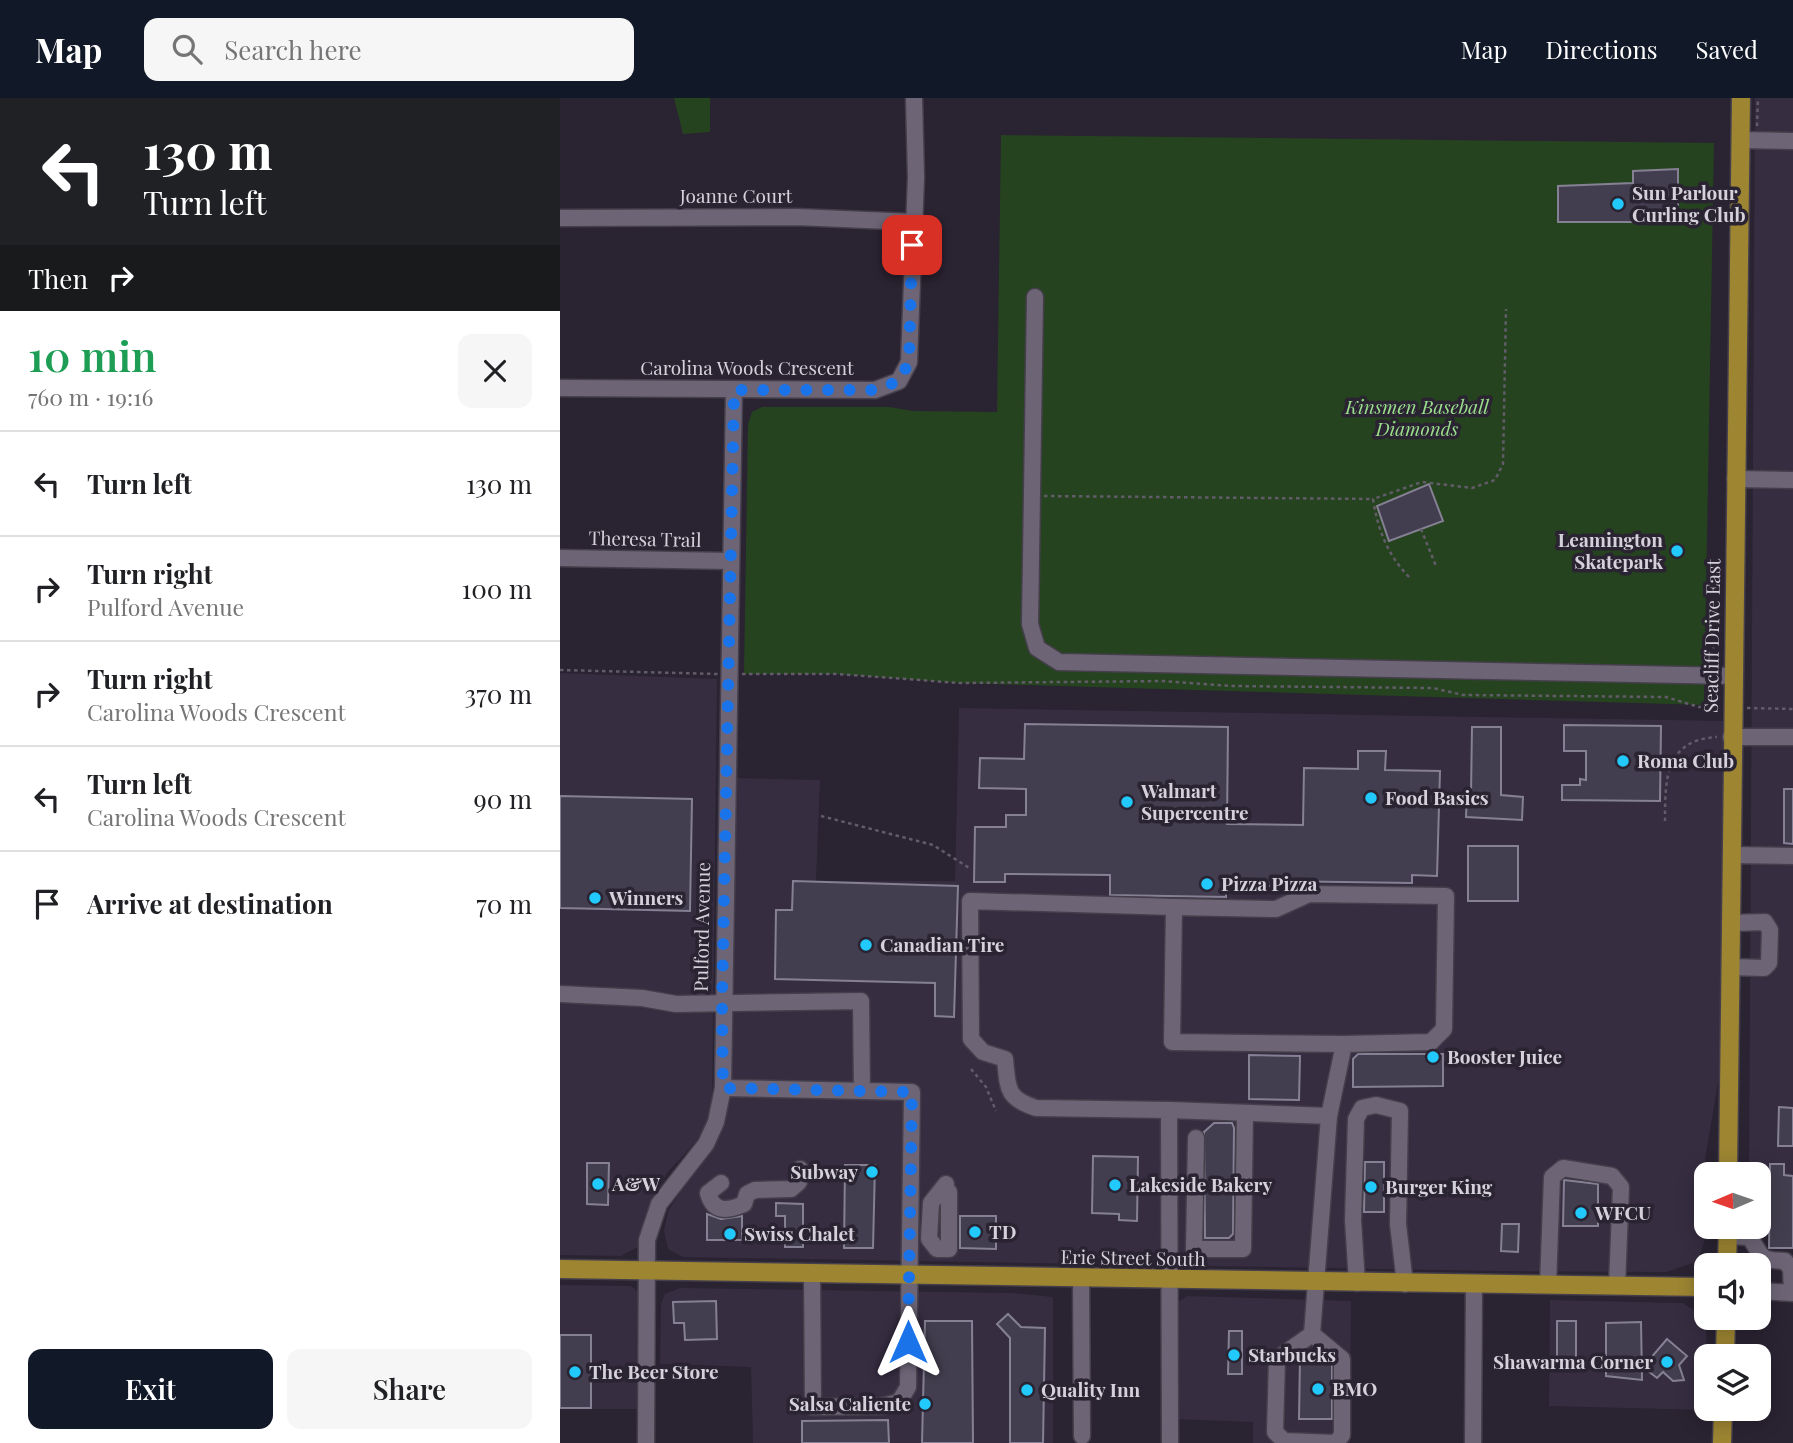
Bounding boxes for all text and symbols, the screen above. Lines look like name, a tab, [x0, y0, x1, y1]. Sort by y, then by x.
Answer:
search box	[144, 18, 634, 81]
text: Map	[35, 27, 102, 71]
icon: search	[168, 30, 206, 68]
text: Search here	[224, 32, 362, 67]
text: Map	[1461, 33, 1507, 65]
text: Directions	[1545, 33, 1658, 65]
text: Saved	[1696, 33, 1758, 65]
text: 130 m	[143, 117, 273, 182]
icon: left	[28, 126, 119, 217]
place label: Sun Parlour Curling Club	[1632, 179, 1746, 227]
text: Turn left	[143, 180, 267, 223]
street label: Joanne Court	[679, 182, 793, 208]
marker: Sun Parlour Curling Club	[1610, 196, 1626, 212]
pin	[882, 215, 942, 275]
icon: arrive	[893, 226, 931, 264]
icon: right	[102, 259, 140, 297]
text: Then	[28, 261, 88, 296]
text: 10 min	[28, 327, 157, 383]
button: close	[458, 334, 532, 408]
street label: Carolina Woods Crescent	[640, 354, 854, 380]
text: 760 m · 19:16	[28, 381, 153, 412]
park label: Kinsmen Baseball Diamonds	[1344, 393, 1490, 441]
icon: left	[28, 465, 66, 503]
text: Turn left	[87, 466, 192, 501]
text: 130 m	[466, 466, 532, 501]
street label: Theresa Trail	[588, 524, 702, 552]
place label: Leamington Skatepark	[1558, 526, 1664, 574]
marker: Leamington Skatepark	[1669, 543, 1685, 559]
text: Turn right	[87, 556, 213, 591]
street label: Seacliff Drive East	[1697, 558, 1725, 713]
icon: right	[28, 570, 66, 608]
text: 100 m	[462, 571, 532, 606]
text: Pulford Avenue	[87, 591, 244, 622]
text: Turn right	[87, 661, 213, 696]
icon: right	[28, 675, 66, 713]
text: 370 m	[465, 676, 532, 711]
text: Carolina Woods Crescent	[87, 696, 346, 727]
place label: Roma Club	[1637, 747, 1734, 773]
marker: Roma Club	[1615, 753, 1631, 769]
text: Turn left	[87, 766, 192, 801]
place label: Walmart Supercentre	[1140, 777, 1249, 825]
icon: left	[28, 780, 66, 818]
text: 90 m	[474, 781, 532, 816]
place label: Food Basics	[1385, 784, 1489, 810]
marker: Food Basics	[1363, 790, 1379, 806]
marker: Walmart Supercentre	[1119, 794, 1135, 810]
text: Carolina Woods Crescent	[87, 801, 346, 832]
street label: Pulford Avenue	[687, 862, 715, 992]
place label: Pizza Pizza	[1221, 870, 1318, 896]
marker: Pizza Pizza	[1199, 876, 1215, 892]
place label: Winners	[608, 884, 684, 910]
icon: arrive	[28, 885, 66, 923]
text: Arrive at destination	[87, 886, 333, 921]
text: 70 m	[476, 886, 532, 921]
marker: Winners	[587, 890, 603, 906]
place label: Canadian Tire	[880, 931, 1004, 957]
marker: Canadian Tire	[858, 937, 874, 953]
place label: Booster Juice	[1447, 1043, 1562, 1069]
marker: Booster Juice	[1425, 1049, 1441, 1065]
place label: Subway	[790, 1158, 858, 1184]
north arrow	[1694, 1162, 1771, 1239]
map controls	[1694, 1162, 1771, 1421]
marker: Subway	[864, 1164, 880, 1180]
place label: A&W	[611, 1170, 661, 1196]
place label: Lakeside Bakery	[1129, 1171, 1272, 1197]
place label: Burger King	[1385, 1173, 1493, 1199]
marker: A&W	[590, 1176, 606, 1192]
marker: Lakeside Bakery	[1107, 1177, 1123, 1193]
marker: Burger King	[1363, 1179, 1379, 1195]
place label: WFCU	[1594, 1199, 1651, 1225]
marker: WFCU	[1573, 1205, 1589, 1221]
place label: TD	[989, 1218, 1016, 1244]
place label: Swiss Chalet	[744, 1220, 855, 1246]
marker: TD	[967, 1224, 983, 1240]
marker: Swiss Chalet	[722, 1226, 738, 1242]
street label: Erie Street South	[1060, 1243, 1206, 1271]
button: sound	[1694, 1253, 1771, 1330]
position arrow	[871, 1305, 945, 1379]
place label: Starbucks	[1248, 1341, 1336, 1367]
button: layers	[1694, 1344, 1771, 1421]
marker: Starbucks	[1226, 1347, 1242, 1363]
place label: Shawarma Corner	[1493, 1348, 1653, 1374]
button: Exit	[28, 1349, 273, 1429]
button: Share	[287, 1349, 532, 1429]
marker: Shawarma Corner	[1659, 1354, 1675, 1370]
place label: The Beer Store	[589, 1358, 718, 1384]
marker: The Beer Store	[567, 1364, 583, 1380]
place label: BMO	[1332, 1375, 1377, 1401]
place label: Quality Inn	[1041, 1376, 1141, 1402]
marker: BMO	[1310, 1381, 1326, 1397]
marker: Quality Inn	[1019, 1382, 1035, 1398]
place label: Salsa Caliente	[789, 1390, 911, 1416]
marker: Salsa Caliente	[917, 1396, 933, 1412]

